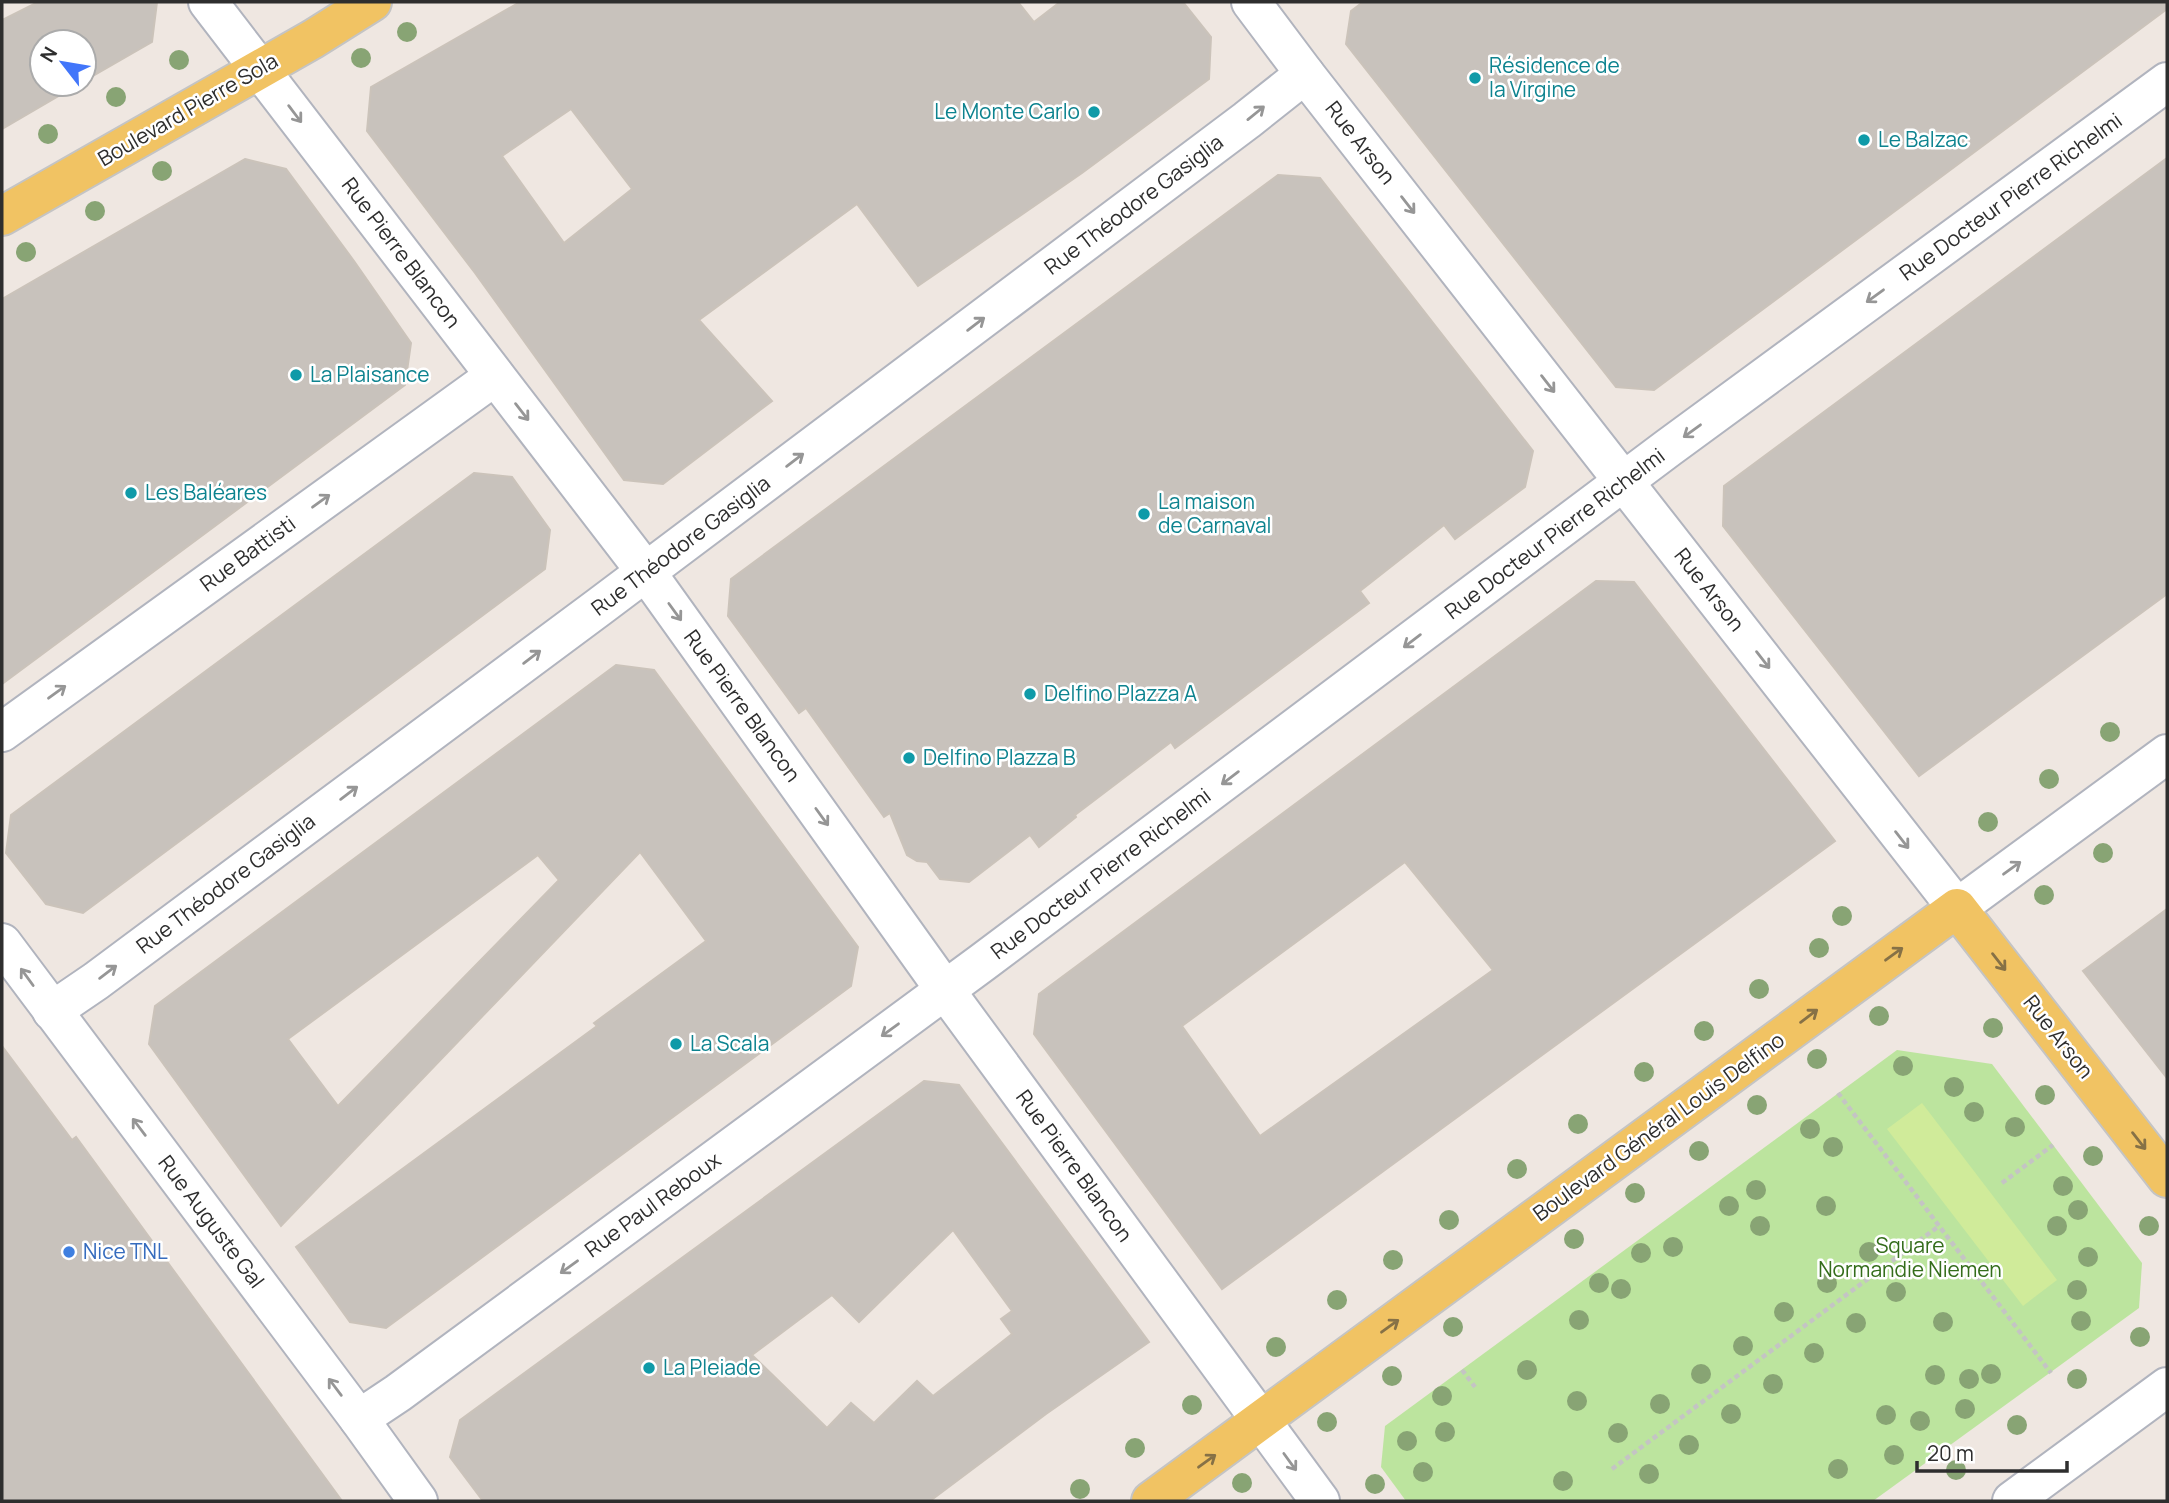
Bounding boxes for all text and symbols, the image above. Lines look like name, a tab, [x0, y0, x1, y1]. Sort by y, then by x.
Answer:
north arrow	[28, 28, 98, 98]
text: N	[34, 42, 63, 67]
street label: Boulevard Pierre Sola	[92, 46, 283, 172]
place label: Résidence de la Virgine	[1489, 51, 1620, 103]
marker: Résidence de la Virgine	[1467, 70, 1483, 86]
street label: Rue Arson	[1319, 95, 1402, 190]
place label: Le Monte Carlo	[934, 97, 1080, 125]
one-way arrow	[287, 104, 302, 123]
marker: Le Monte Carlo	[1086, 104, 1102, 120]
one-way arrow	[1247, 106, 1265, 121]
street label: Rue Docteur Pierre Richelmi	[1894, 106, 2127, 286]
place label: Le Balzac	[1878, 125, 1968, 153]
street label: Rue Théodore Gasiglia	[1038, 128, 1228, 281]
marker: Le Balzac	[1856, 132, 1872, 148]
street label: Rue Pierre Blancon	[336, 171, 468, 333]
one-way arrow	[1400, 195, 1415, 213]
one-way arrow	[1866, 289, 1885, 304]
one-way arrow	[967, 316, 985, 331]
place label: La Plaisance	[310, 360, 429, 388]
marker: La Plaisance	[288, 367, 304, 383]
one-way arrow	[1541, 374, 1556, 392]
one-way arrow	[515, 402, 530, 420]
one-way arrow	[1683, 424, 1702, 438]
street label: Rue Docteur Pierre Richelmi	[1439, 441, 1670, 625]
one-way arrow	[785, 453, 803, 468]
street label: Rue Théodore Gasiglia	[585, 469, 775, 622]
place label: Les Baléares	[145, 478, 267, 506]
marker: Les Baléares	[123, 485, 139, 501]
place label: La maison de Carnaval	[1158, 487, 1272, 539]
one-way arrow	[311, 494, 330, 509]
marker: La maison de Carnaval	[1136, 506, 1152, 522]
street label: Rue Battisti	[194, 509, 301, 597]
street label: Rue Arson	[1668, 542, 1751, 637]
one-way arrow	[668, 602, 682, 621]
street label: Rue Pierre Blancon	[678, 624, 807, 787]
one-way arrow	[1403, 634, 1422, 649]
one-way arrow	[522, 650, 541, 664]
one-way arrow	[1756, 650, 1771, 669]
place label: Delfino Plazza A	[1044, 679, 1197, 707]
one-way arrow	[47, 685, 66, 699]
marker: Delfino Plazza A	[1022, 686, 1038, 702]
place label: Delfino Plazza B	[923, 743, 1076, 771]
marker: Delfino Plazza B	[901, 750, 917, 766]
one-way arrow	[1221, 770, 1240, 785]
street label: Rue Docteur Pierre Richelmi	[985, 781, 1216, 965]
one-way arrow	[340, 786, 359, 801]
street label: Rue Théodore Gasiglia	[130, 807, 320, 960]
one-way arrow	[814, 807, 829, 826]
one-way arrow	[1895, 830, 1910, 848]
one-way arrow	[2002, 861, 2021, 875]
one-way arrow	[1884, 947, 1903, 961]
one-way arrow	[1991, 952, 2006, 971]
one-way arrow	[98, 965, 117, 980]
one-way arrow	[20, 968, 34, 987]
street label: Rue Arson	[2017, 989, 2100, 1084]
one-way arrow	[1799, 1009, 1818, 1024]
one-way arrow	[881, 1022, 900, 1037]
street label: Boulevard Général Louis Delfino	[1527, 1025, 1790, 1227]
place label: La Scala	[690, 1029, 769, 1057]
marker: La Scala	[668, 1036, 684, 1052]
street label: Rue Pierre Blancon	[1010, 1084, 1139, 1247]
one-way arrow	[131, 1118, 146, 1137]
one-way arrow	[2131, 1132, 2146, 1150]
street label: Rue Paul Reboux	[579, 1145, 726, 1263]
street label: Rue Auguste Gal	[153, 1149, 271, 1294]
park label: Square Normandie Niemen	[1818, 1231, 2002, 1283]
place label: Nice TNL	[83, 1237, 168, 1265]
marker: Nice TNL	[61, 1244, 77, 1260]
one-way arrow	[560, 1259, 579, 1274]
one-way arrow	[1380, 1319, 1399, 1334]
place label: La Pleiade	[663, 1353, 761, 1381]
marker: La Pleiade	[641, 1360, 657, 1376]
one-way arrow	[327, 1378, 342, 1396]
scale bar	[1917, 1430, 2068, 1474]
text: 20 m	[1927, 1439, 1974, 1467]
one-way arrow	[1283, 1452, 1297, 1471]
one-way arrow	[1197, 1454, 1216, 1469]

